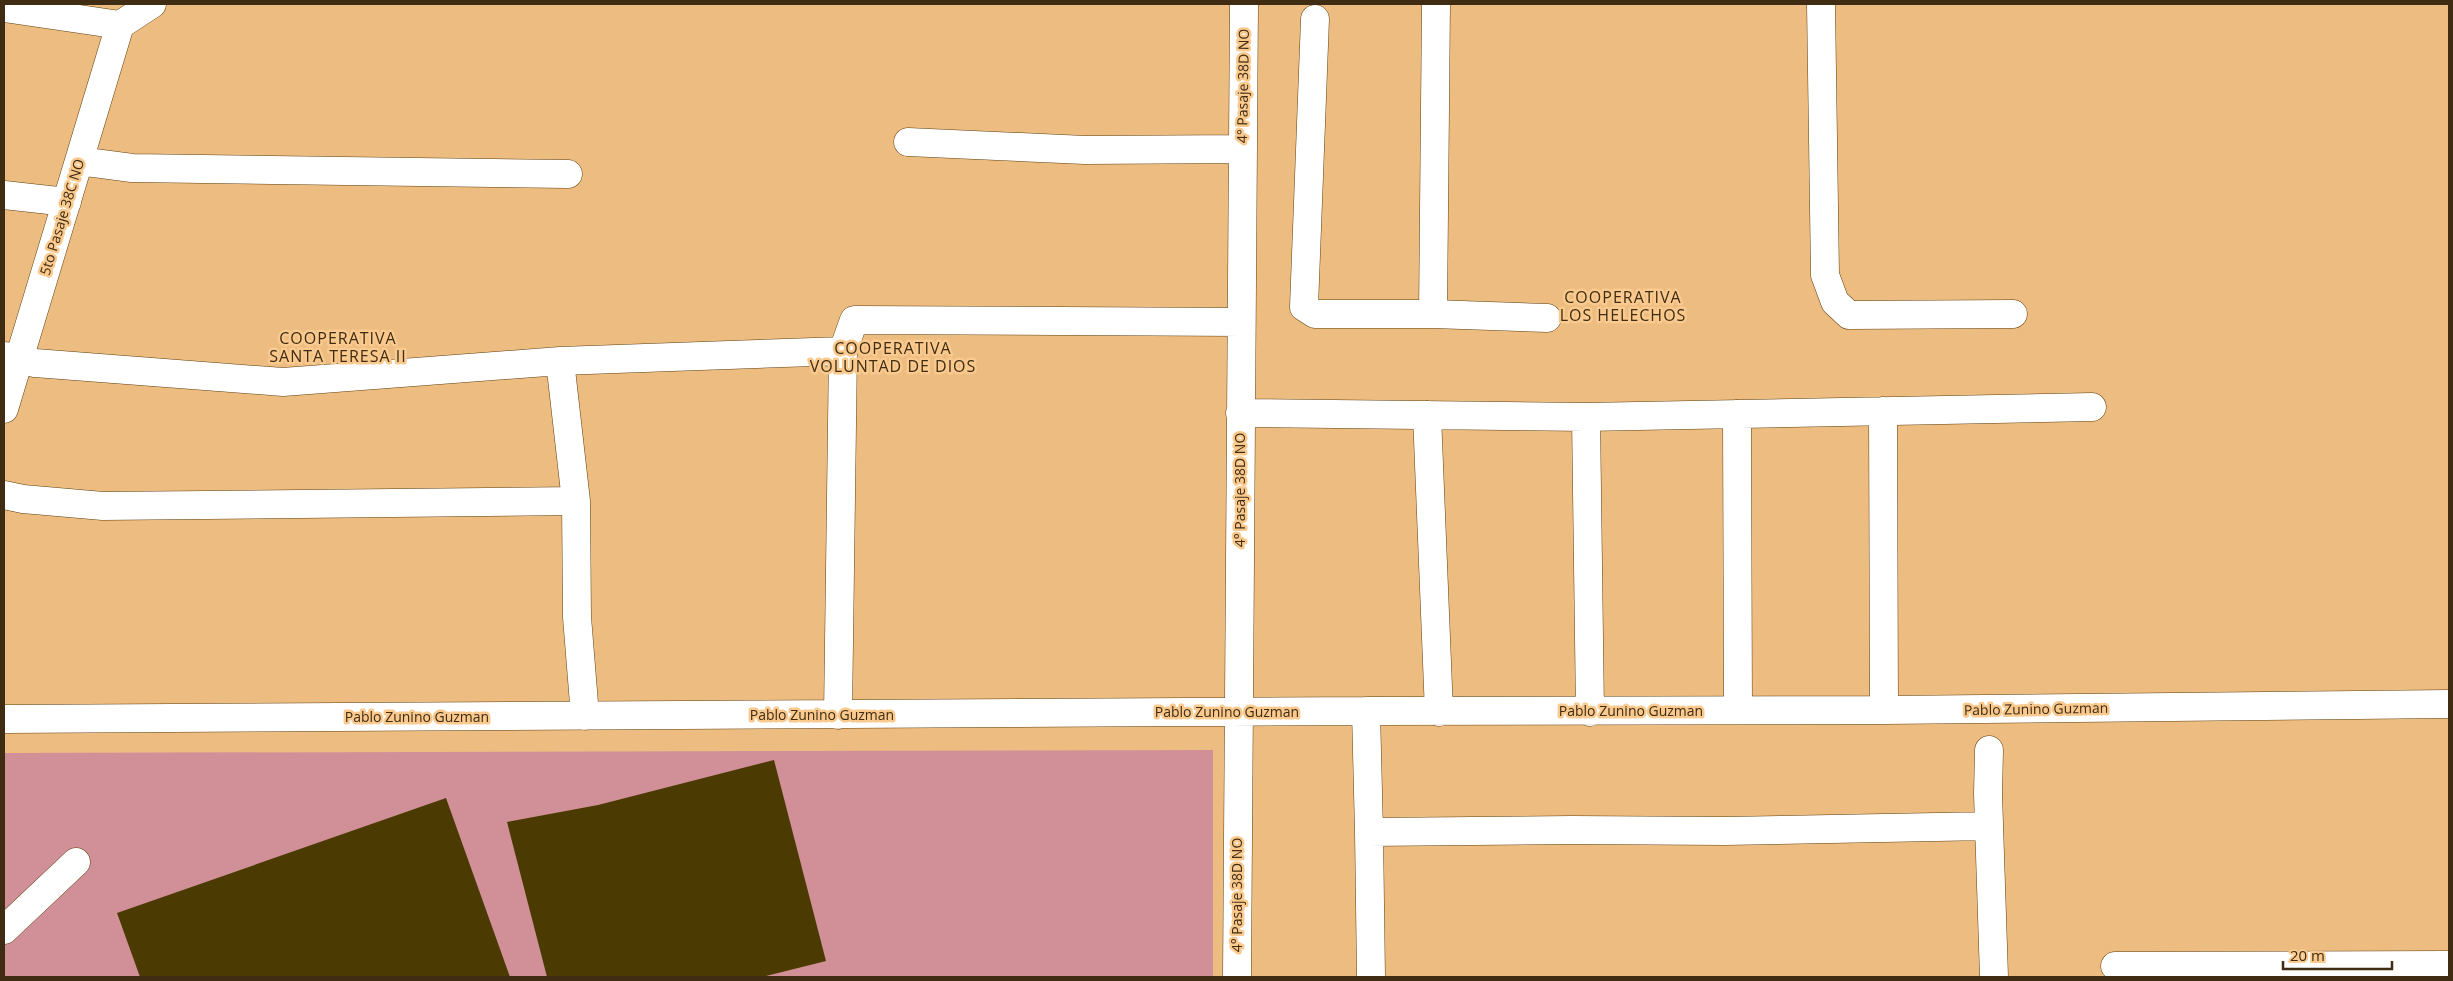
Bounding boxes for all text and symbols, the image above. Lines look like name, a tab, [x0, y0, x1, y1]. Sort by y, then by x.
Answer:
street label: 4° Pasaje 38D NO	[1232, 28, 1253, 143]
street label: 5to Pasaje 38C NO	[35, 156, 88, 277]
district label: COOPERATIVA LOS HELECHOS	[1560, 286, 1686, 326]
district label: COOPERATIVA SANTA TERESA II	[269, 327, 407, 367]
district label: COOPERATIVA VOLUNTAD DE DIOS	[810, 337, 976, 377]
street label: 4° Pasaje 38D NO	[1230, 433, 1249, 547]
street label: Pablo Zunino Guzman	[1964, 698, 2108, 719]
street label: Pablo Zunino Guzman	[1559, 701, 1703, 720]
street label: Pablo Zunino Guzman	[1155, 702, 1299, 721]
street label: Pablo Zunino Guzman	[750, 705, 894, 724]
street label: Pablo Zunino Guzman	[345, 707, 489, 726]
street label: 4° Pasaje 38D NO	[1227, 838, 1246, 952]
scale bar	[2283, 938, 2392, 970]
text: 20 m	[2290, 945, 2325, 965]

